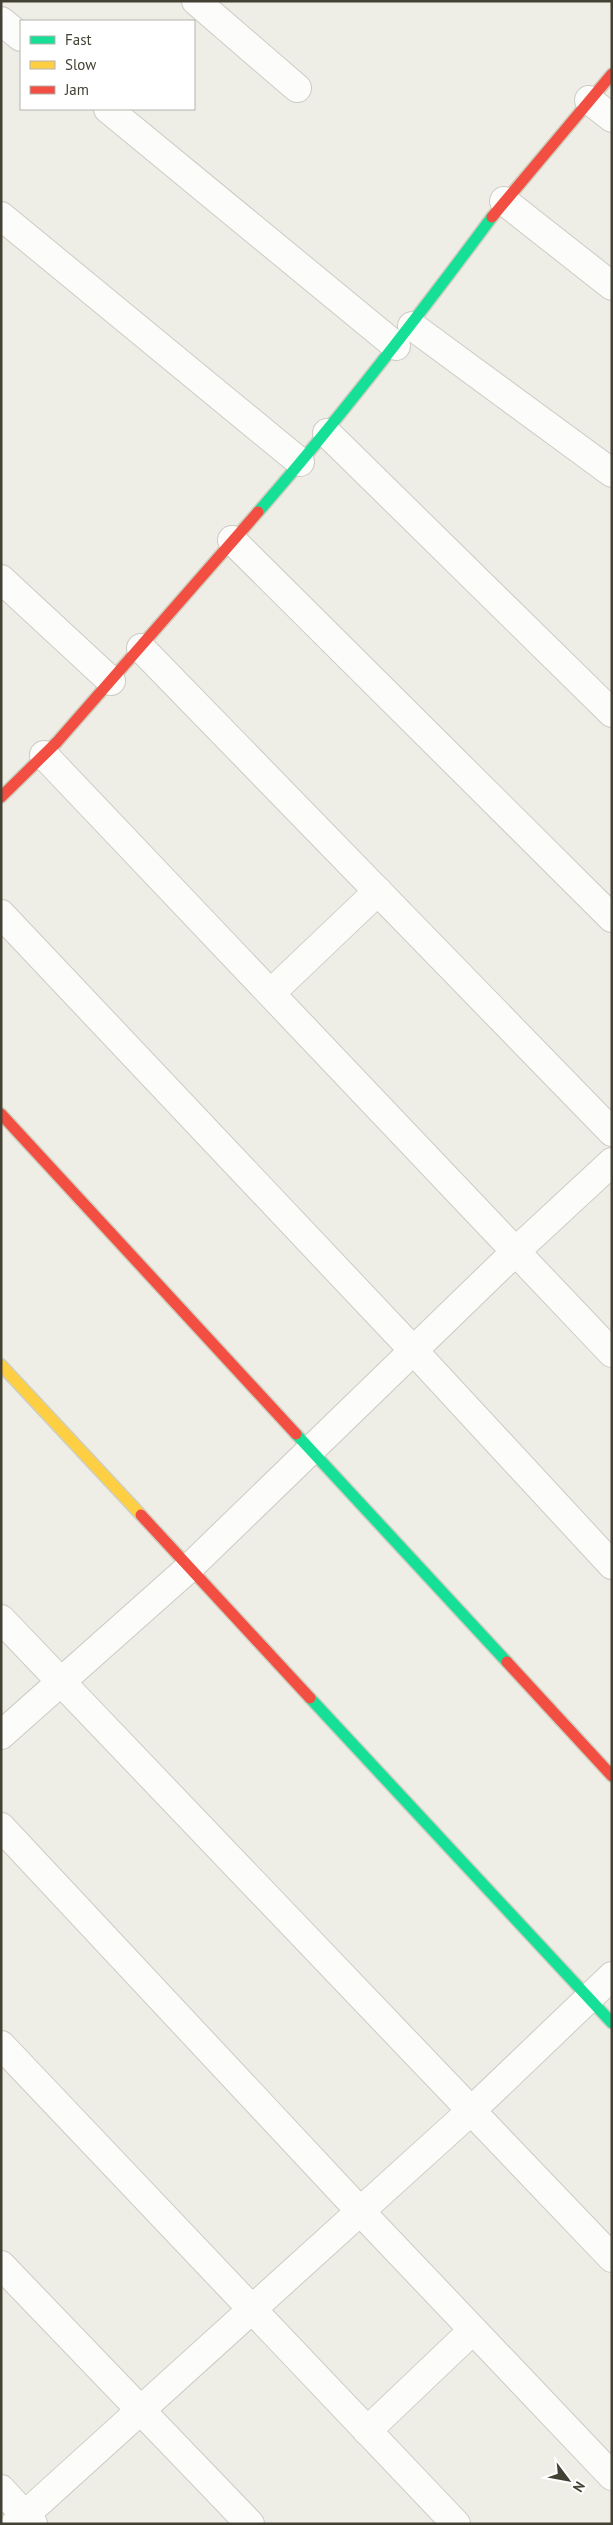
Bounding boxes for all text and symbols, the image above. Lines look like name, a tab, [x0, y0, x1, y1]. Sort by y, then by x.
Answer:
legend	[20, 20, 195, 110]
text: Fast	[65, 30, 92, 49]
text: Slow	[65, 55, 96, 74]
text: Jam	[64, 80, 89, 99]
north arrow	[543, 2455, 593, 2505]
text: N	[569, 2478, 589, 2496]

